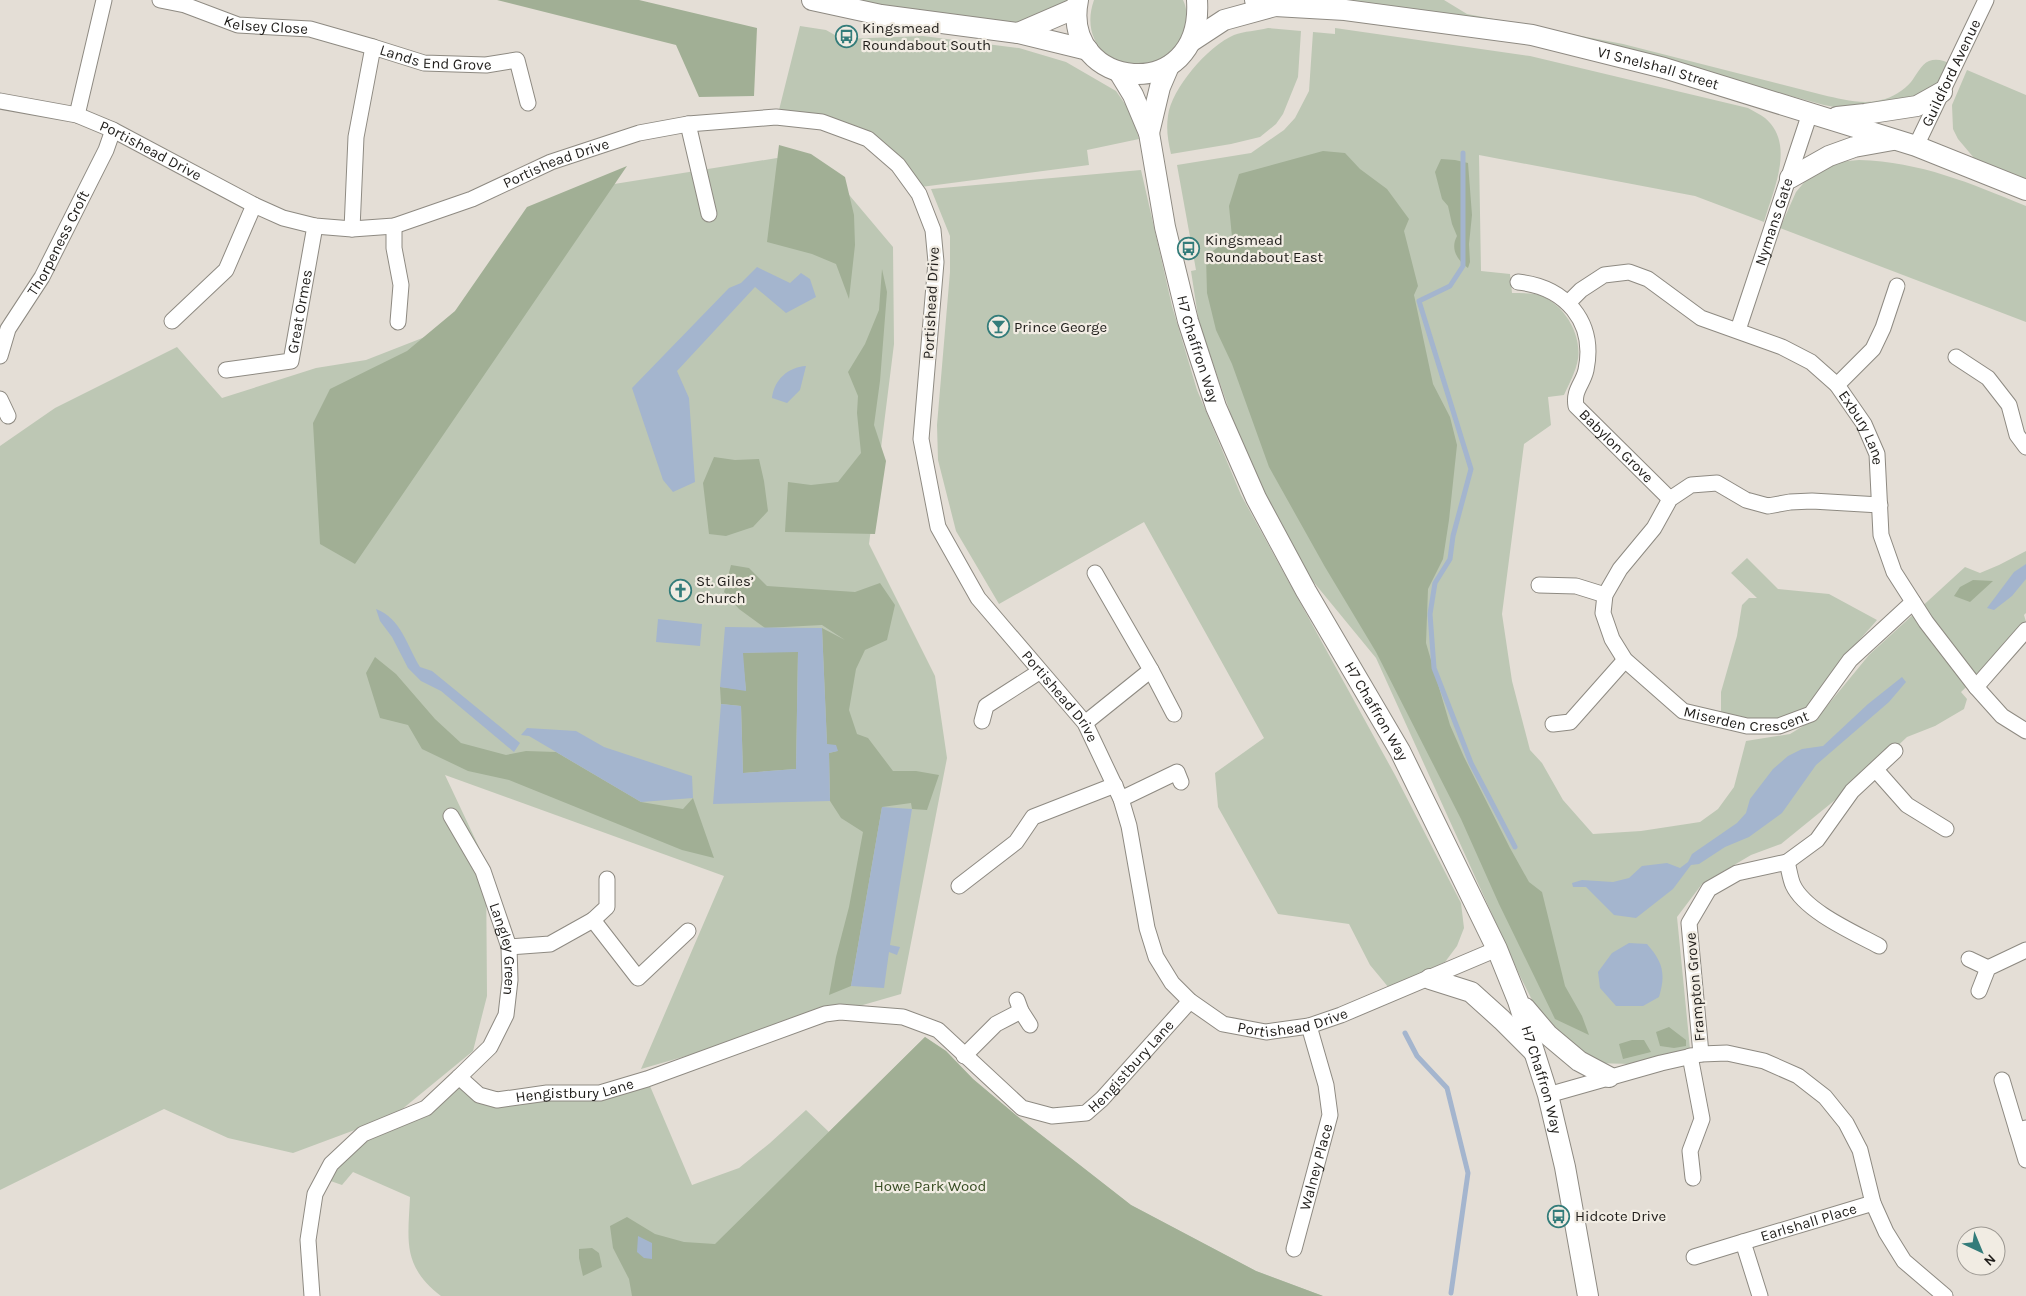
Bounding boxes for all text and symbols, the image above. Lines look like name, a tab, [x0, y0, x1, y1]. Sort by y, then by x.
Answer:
street label: Kelsey Close	[221, 12, 308, 38]
street label: Guildford Avenue	[1918, 16, 1984, 130]
place label: Kingsmead Roundabout South	[862, 19, 991, 54]
bus stop icon: Kingsmead Roundabout South	[834, 25, 858, 49]
street label: Lands End Grove	[378, 41, 493, 74]
street label: V1 Snelshall Street	[1595, 43, 1721, 94]
street label: Portishead Drive	[97, 116, 205, 184]
street label: Portishead Drive	[500, 135, 611, 192]
street label: Nymans Gate	[1751, 176, 1797, 268]
street label: Thorpeness Croft	[23, 187, 93, 299]
place label: Kingsmead Roundabout East	[1205, 231, 1324, 266]
bus stop icon: Kingsmead Roundabout East	[1177, 237, 1201, 261]
street label: Portishead Drive	[919, 246, 943, 360]
street label: Great Ormes	[284, 268, 316, 355]
street label: H7 Chaffron Way	[1173, 293, 1223, 405]
bar icon: Prince George	[986, 315, 1010, 339]
place label: Prince George	[1014, 318, 1107, 336]
street label: Exbury Lane	[1835, 387, 1887, 465]
street label: Babylon Grove	[1576, 405, 1657, 486]
place label: St. Giles’ Church	[696, 572, 754, 607]
church icon: St. Giles’ Church	[668, 578, 692, 602]
street label: Portishead Drive	[1018, 647, 1102, 745]
street label: H7 Chaffron Way	[1340, 658, 1412, 764]
street label: Miserden Crescent	[1682, 702, 1812, 735]
street label: Langley Green	[485, 900, 519, 996]
street label: Frampton Grove	[1681, 932, 1709, 1042]
street label: Portishead Drive	[1236, 1004, 1350, 1041]
street label: Hengistbury Lane	[1084, 1016, 1178, 1116]
street label: H7 Chaffron Way	[1517, 1023, 1566, 1135]
street label: Hengistbury Lane	[514, 1074, 636, 1106]
street label: Walney Place	[1296, 1122, 1336, 1212]
park label: Howe Park Wood	[874, 1177, 986, 1195]
street label: Earlshall Place	[1758, 1199, 1859, 1245]
bus stop icon: Hidcote Drive	[1547, 1204, 1571, 1228]
place label: Hidcote Drive	[1575, 1207, 1666, 1225]
north arrow	[1956, 1226, 2006, 1276]
text: N	[1980, 1250, 1999, 1270]

